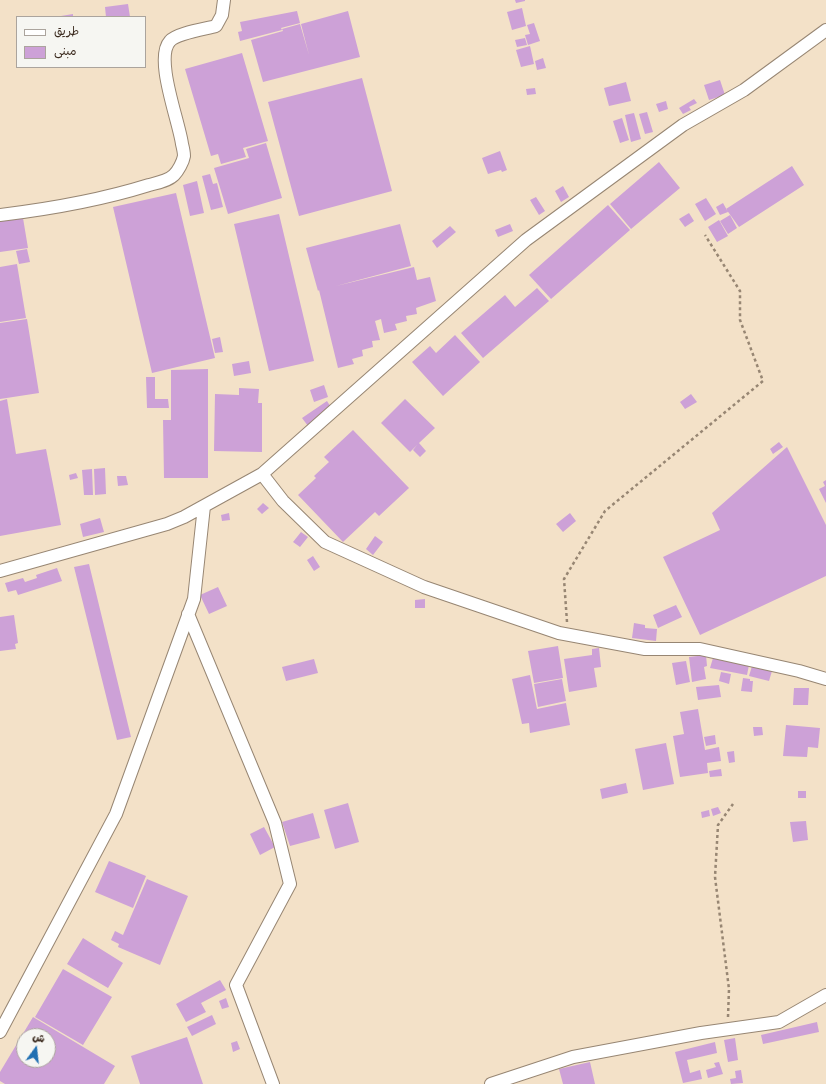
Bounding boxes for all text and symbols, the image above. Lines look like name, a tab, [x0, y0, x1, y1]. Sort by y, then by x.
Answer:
legend	[16, 16, 146, 68]
text: طريق	[54, 22, 79, 39]
text: مبنى	[54, 42, 77, 59]
north arrow	[16, 1028, 56, 1068]
text: ش	[31, 1029, 46, 1046]

